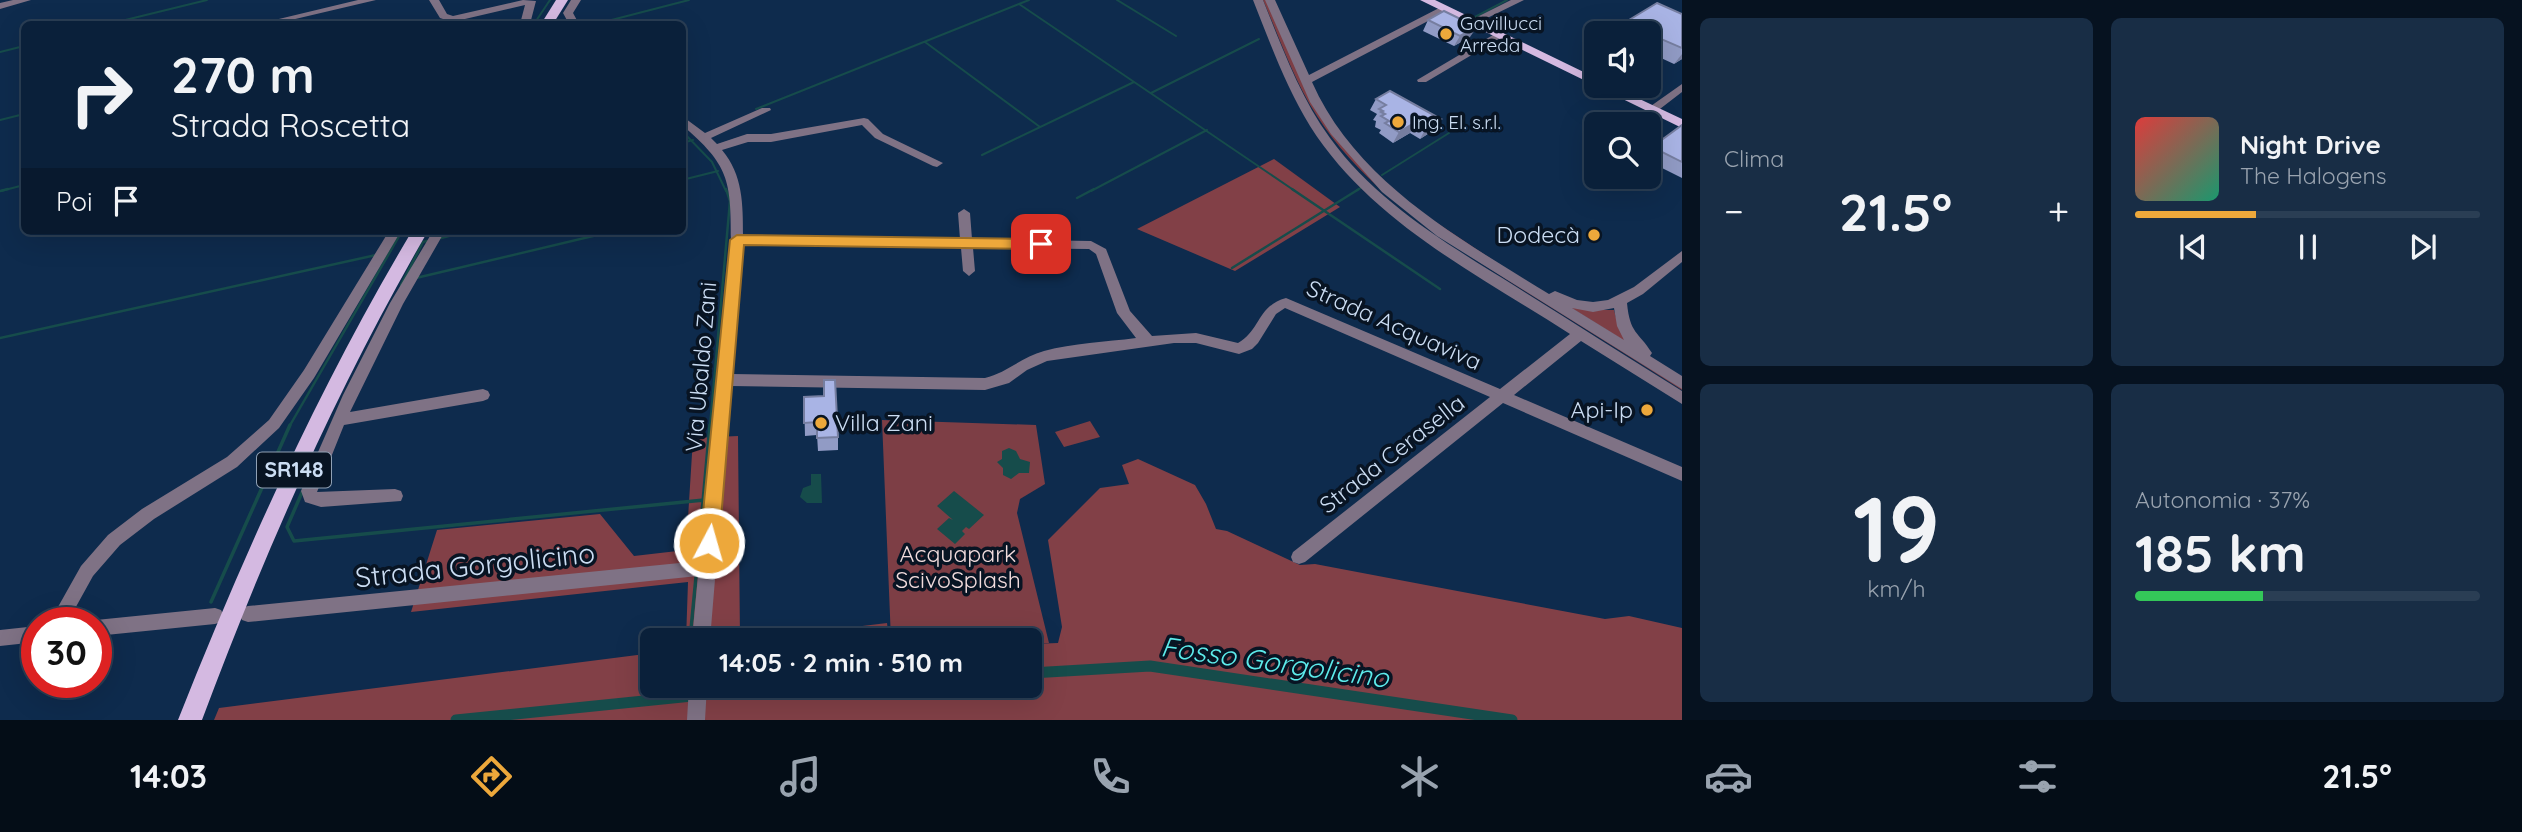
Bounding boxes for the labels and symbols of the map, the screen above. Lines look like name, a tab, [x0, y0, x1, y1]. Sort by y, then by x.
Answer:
place label: Gavillucci Arreda	[1460, 11, 1542, 57]
marker: Gavillucci Arreda	[1438, 26, 1454, 42]
place label: Ing. El. s.r.l.	[1412, 110, 1501, 134]
marker: Ing. El. s.r.l.	[1390, 114, 1406, 130]
pin	[1011, 214, 1071, 274]
place label: Dodecà	[1497, 220, 1580, 249]
marker: Dodecà	[1586, 227, 1602, 243]
street label: Strada Acquaviva	[1302, 273, 1486, 376]
street label: Via Ubaldo Zani	[679, 281, 722, 453]
street label: Strada Cerasella	[1313, 388, 1470, 519]
place label: Api-Ip	[1571, 395, 1633, 424]
marker: Api-Ip	[1639, 402, 1655, 418]
place label: Villa Zani	[835, 408, 933, 437]
marker: Villa Zani	[813, 415, 829, 431]
road number: SR148	[257, 452, 331, 488]
position arrow	[672, 506, 746, 580]
street label: Strada Gorgolicino	[353, 535, 597, 594]
park label: Acquapark ScivoSplash	[895, 539, 1021, 594]
speed limit sign: 30	[21, 607, 112, 698]
water label: Fosso Gorgolicino	[1159, 628, 1392, 695]

